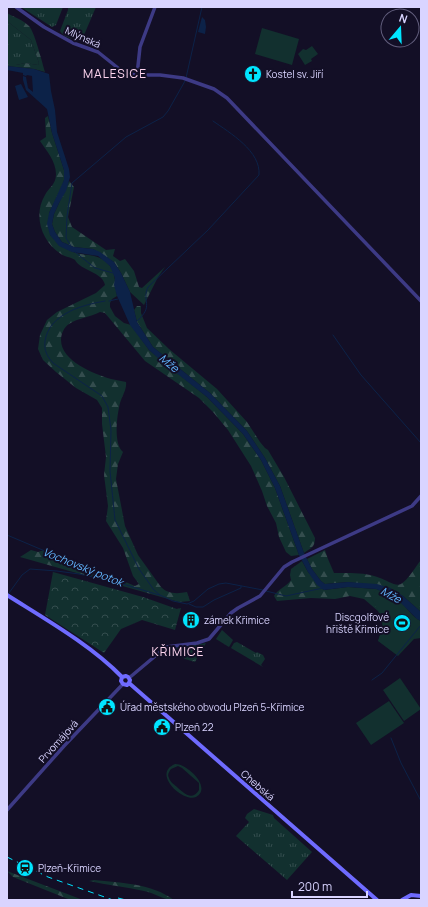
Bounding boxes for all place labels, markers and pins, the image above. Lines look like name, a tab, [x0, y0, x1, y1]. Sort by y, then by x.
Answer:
church icon: Kostel sv. Jiří	[243, 64, 263, 84]
place label: Kostel sv. Jiří	[266, 67, 324, 81]
building icon: zámek Křimice	[181, 610, 201, 630]
place label: Discgolfové hřiště Křimice	[326, 610, 389, 636]
place label: zámek Křimice	[204, 613, 270, 627]
sports icon: Discgolfové hřiště Křimice	[392, 613, 412, 633]
public building icon: Úřad městského obvodu Plzeň 5-Křimice	[97, 697, 117, 717]
place label: Úřad městského obvodu Plzeň 5-Křimice	[120, 700, 305, 714]
public building icon: Plzeň 22	[152, 717, 172, 737]
place label: Plzeň 22	[175, 720, 214, 734]
station icon: Plzeň-Křimice	[15, 858, 35, 878]
place label: Plzeň-Křimice	[38, 861, 101, 875]

